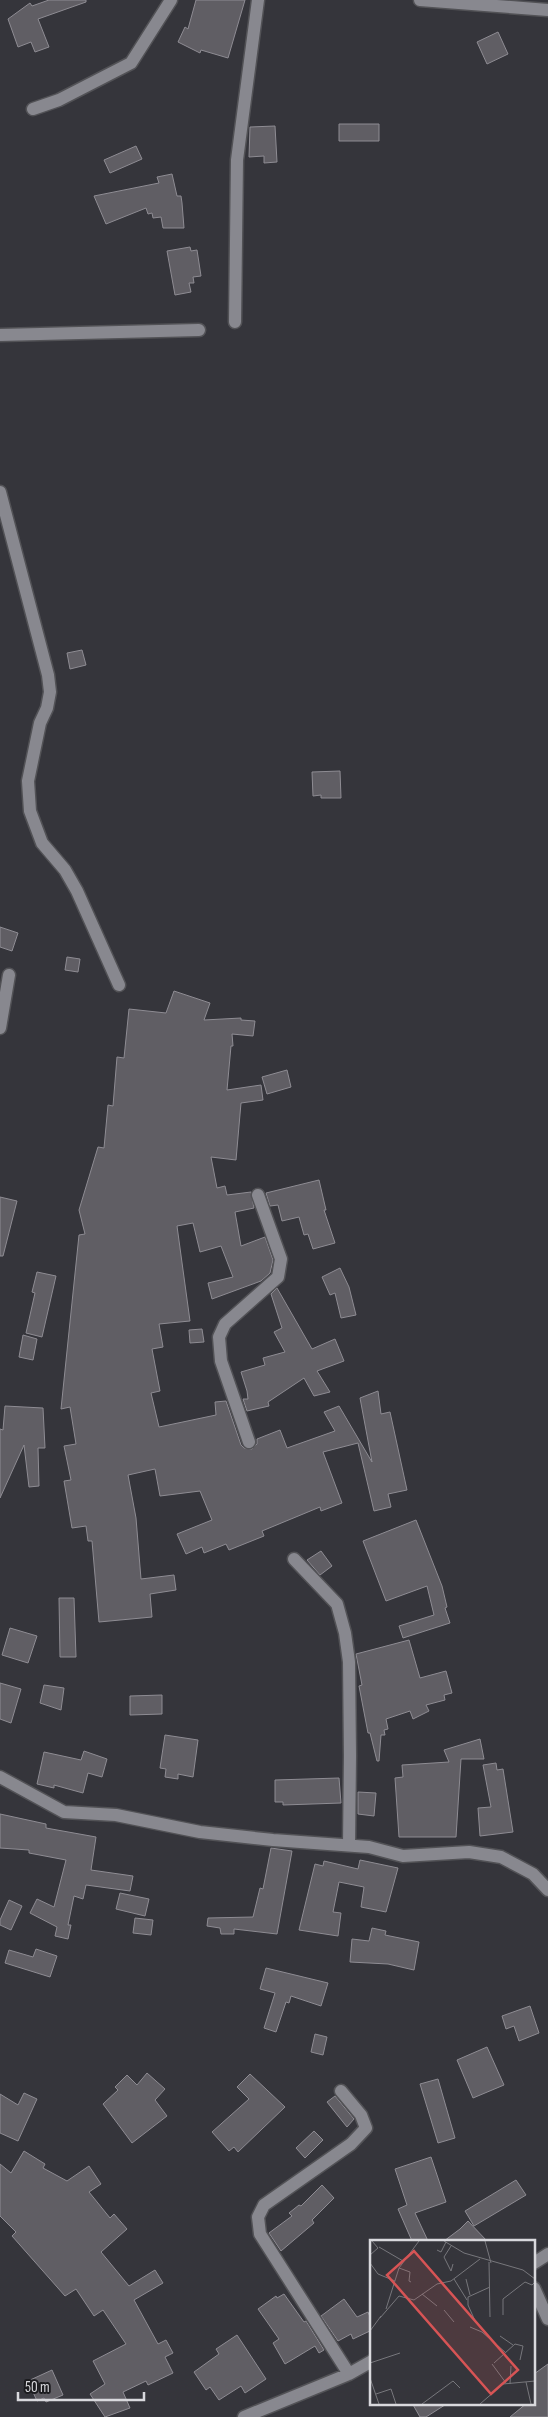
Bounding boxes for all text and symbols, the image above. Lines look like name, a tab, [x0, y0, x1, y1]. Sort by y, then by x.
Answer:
inset map	[370, 2240, 536, 2404]
scale bar	[18, 2370, 144, 2402]
text: 50 m	[25, 2378, 50, 2397]

